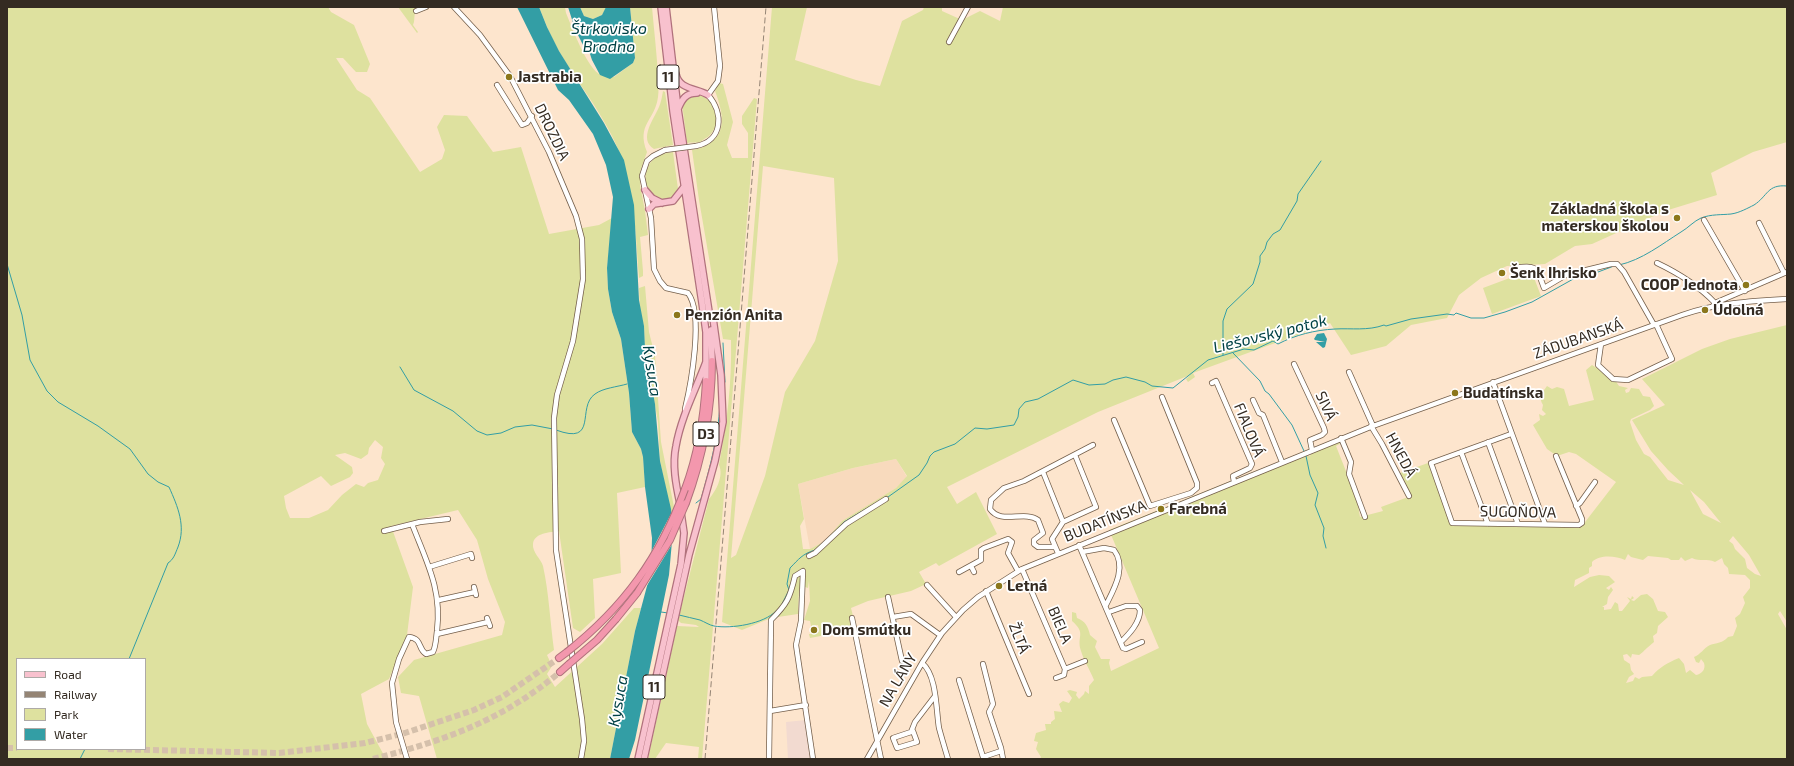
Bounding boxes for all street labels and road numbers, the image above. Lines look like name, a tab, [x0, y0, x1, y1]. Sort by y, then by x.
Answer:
road number: 11	[657, 65, 679, 89]
street label: DROZDIA	[531, 101, 573, 163]
street label: ZÁDUBANSKÁ	[1531, 315, 1625, 363]
street label: SIVÁ	[1312, 388, 1340, 424]
street label: FIALOVÁ	[1230, 400, 1268, 460]
road number: D3	[693, 422, 719, 446]
street label: HNEDÁ	[1382, 429, 1420, 481]
street label: BUDATÍNSKA	[1061, 496, 1149, 546]
street label: SUGOŇOVA	[1480, 502, 1556, 522]
street label: BIELA	[1044, 604, 1076, 646]
street label: ŽLTÁ	[1005, 620, 1033, 656]
street label: NA LÁNY	[875, 650, 921, 710]
road number: 11	[643, 675, 665, 699]

